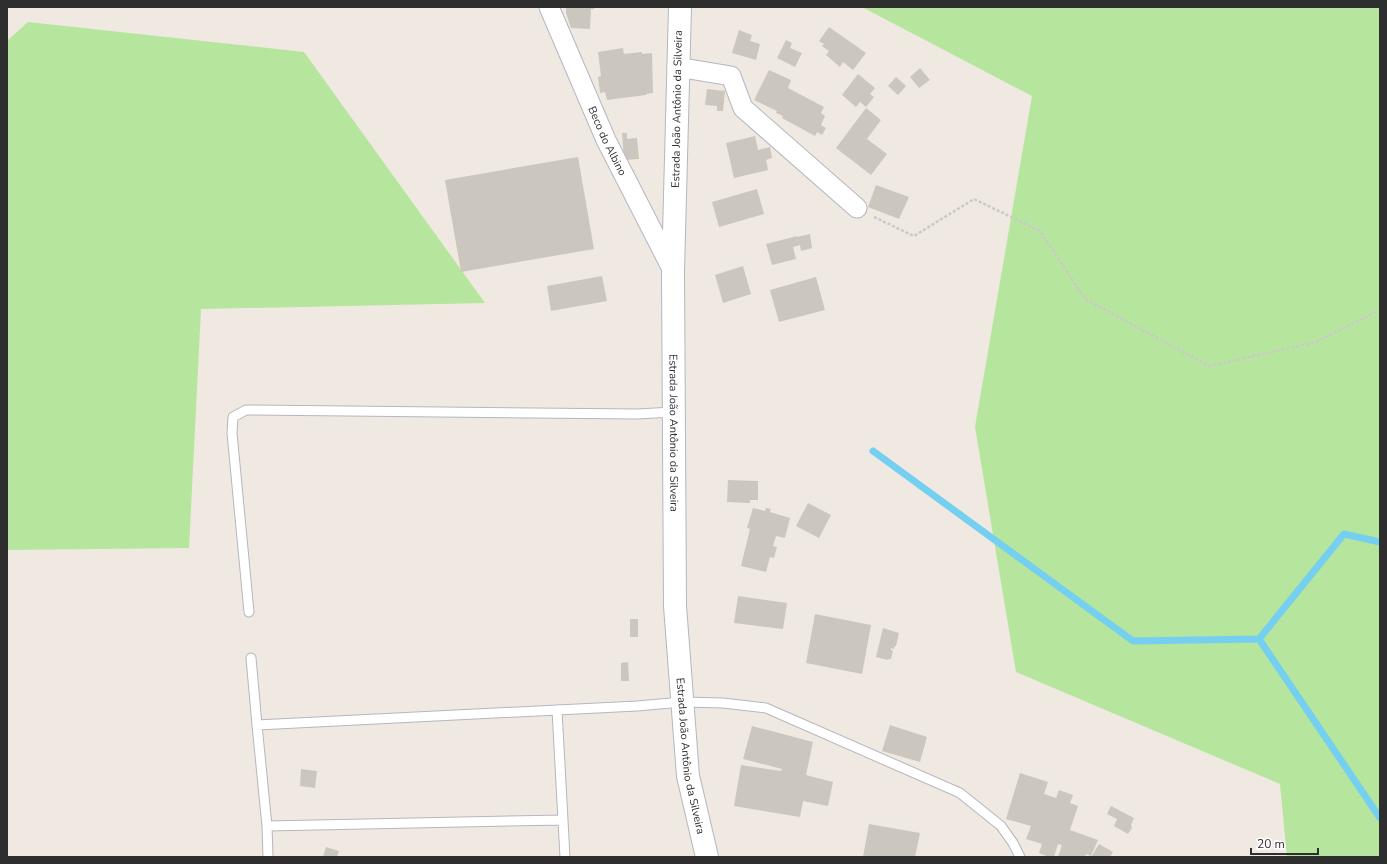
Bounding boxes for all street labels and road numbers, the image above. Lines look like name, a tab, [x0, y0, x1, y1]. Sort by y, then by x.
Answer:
street label: Estrada João Antônio da Silveira	[668, 30, 686, 188]
street label: Beco do Albino	[585, 104, 630, 178]
street label: Estrada João Antônio da Silveira	[666, 354, 682, 512]
street label: Estrada João Antônio da Silveira	[673, 677, 709, 836]

